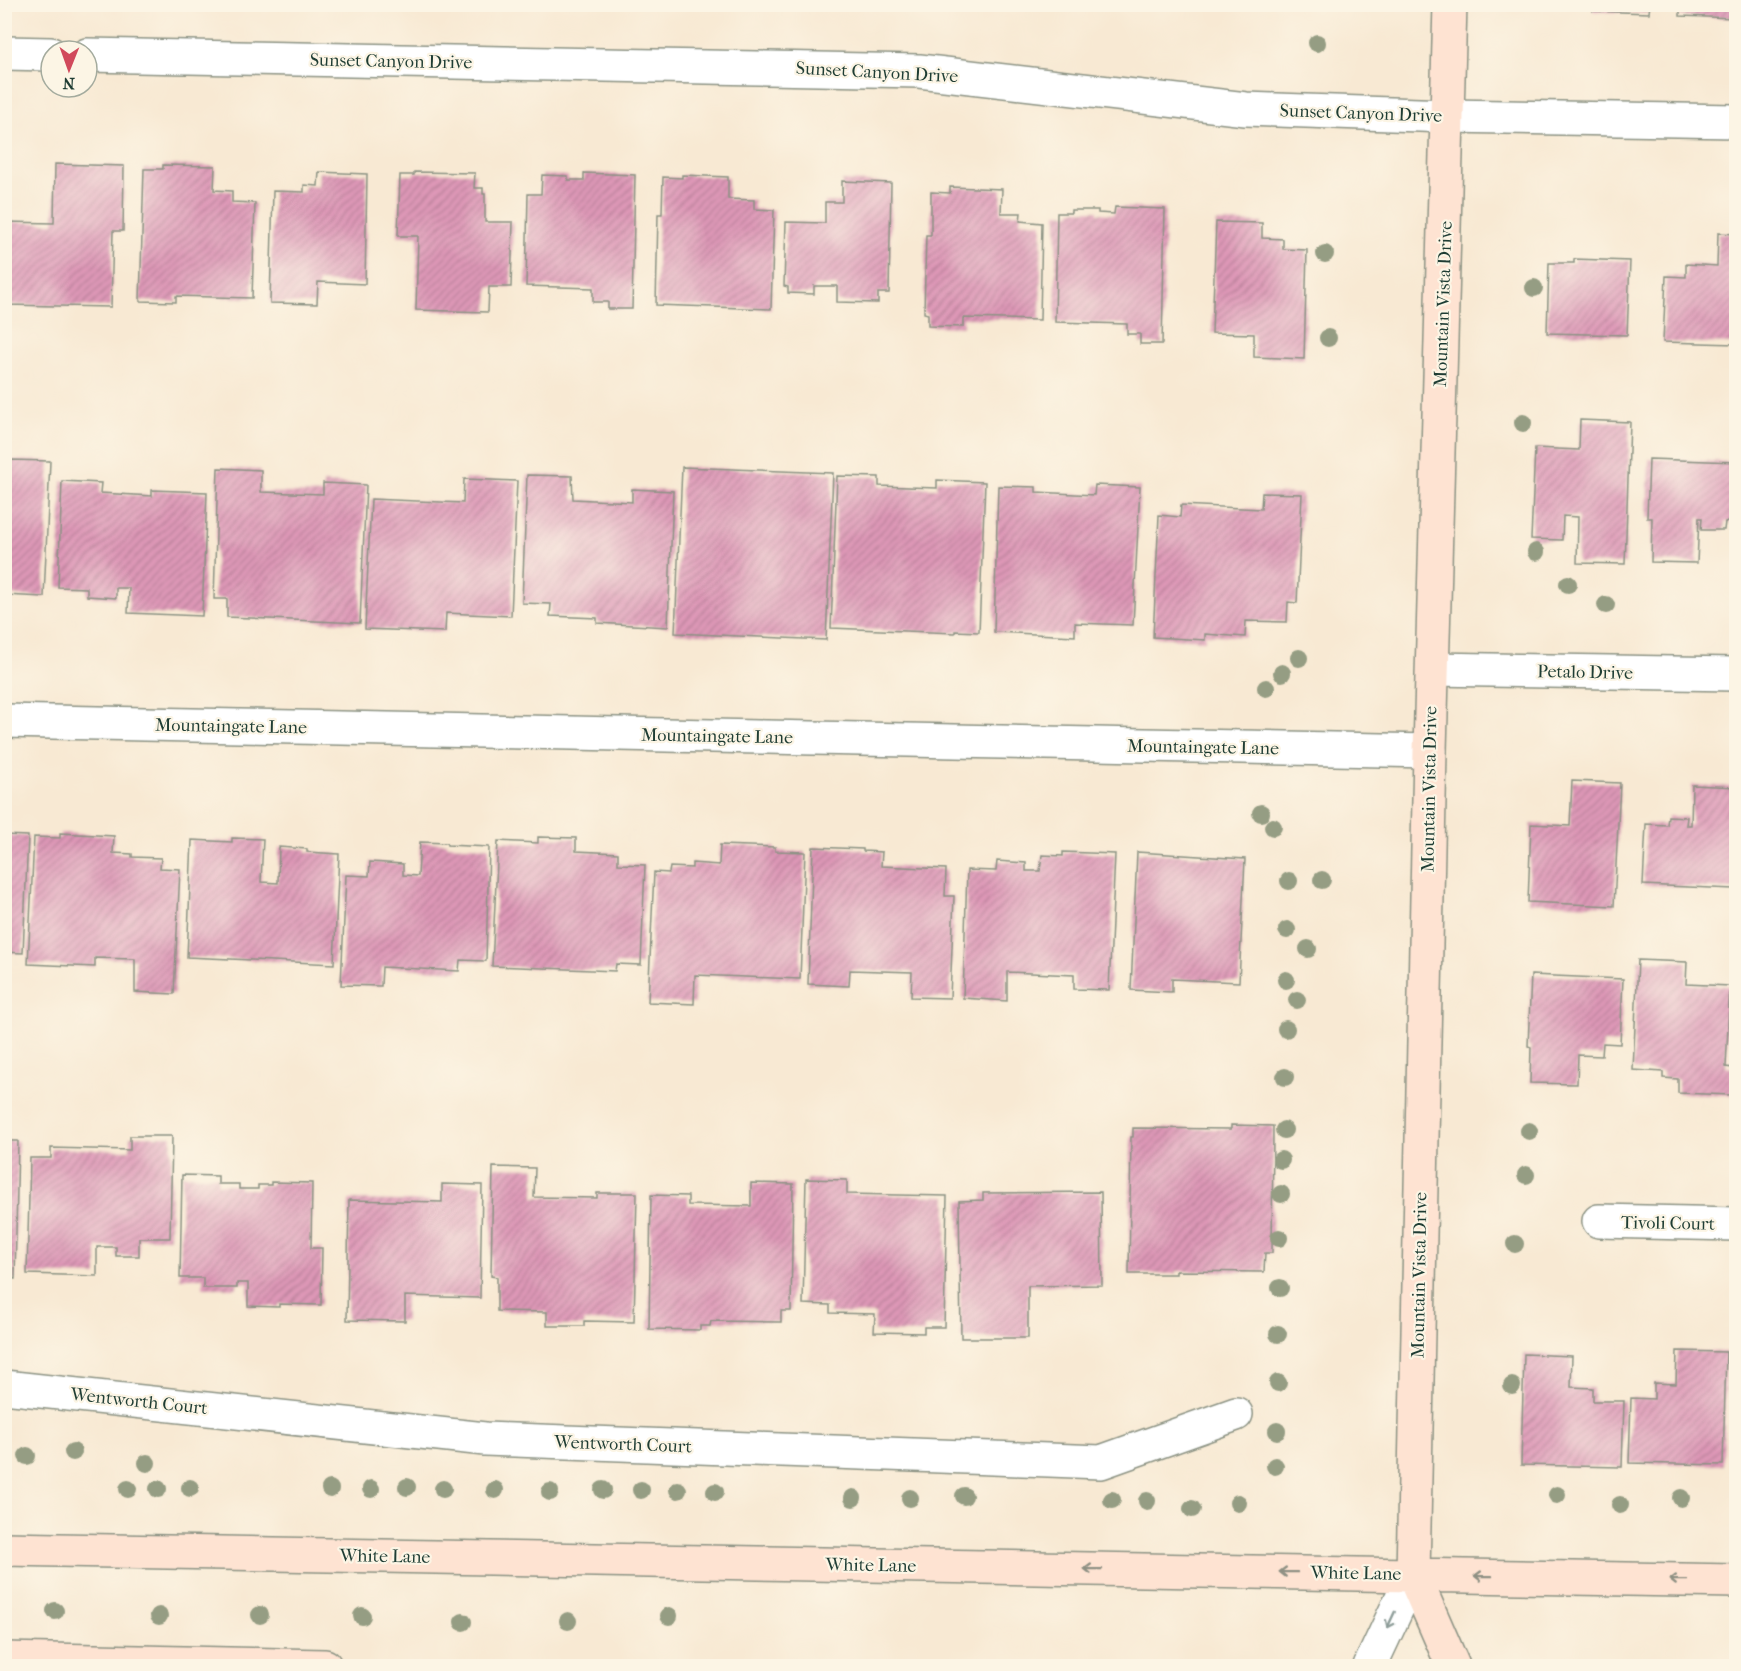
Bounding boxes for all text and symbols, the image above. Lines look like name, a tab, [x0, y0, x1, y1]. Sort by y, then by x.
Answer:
north arrow	[39, 39, 99, 99]
street label: Sunset Canyon Drive	[310, 50, 473, 73]
street label: Sunset Canyon Drive	[795, 58, 959, 87]
text: N	[62, 74, 75, 93]
street label: Sunset Canyon Drive	[1279, 100, 1443, 127]
street label: Mountain Vista Drive	[1430, 220, 1457, 387]
street label: Petalo Drive	[1537, 661, 1633, 684]
street label: Mountain Vista Drive	[1418, 706, 1441, 872]
street label: Mountaingate Lane	[155, 715, 307, 738]
street label: Mountaingate Lane	[641, 725, 793, 748]
street label: Mountaingate Lane	[1127, 736, 1279, 759]
street label: Mountain Vista Drive	[1408, 1192, 1431, 1358]
street label: Tivoli Court	[1621, 1212, 1716, 1235]
street label: Wentworth Court	[68, 1384, 209, 1419]
street label: Wentworth Court	[553, 1432, 693, 1457]
street label: White Lane	[338, 1545, 431, 1568]
street label: White Lane	[824, 1554, 917, 1577]
street label: White Lane	[1309, 1562, 1402, 1585]
one-way arrow	[1084, 1563, 1104, 1574]
one-way arrow	[1279, 1566, 1299, 1578]
one-way arrow	[1474, 1570, 1494, 1581]
one-way arrow	[1669, 1574, 1689, 1585]
one-way arrow	[1385, 1611, 1397, 1629]

